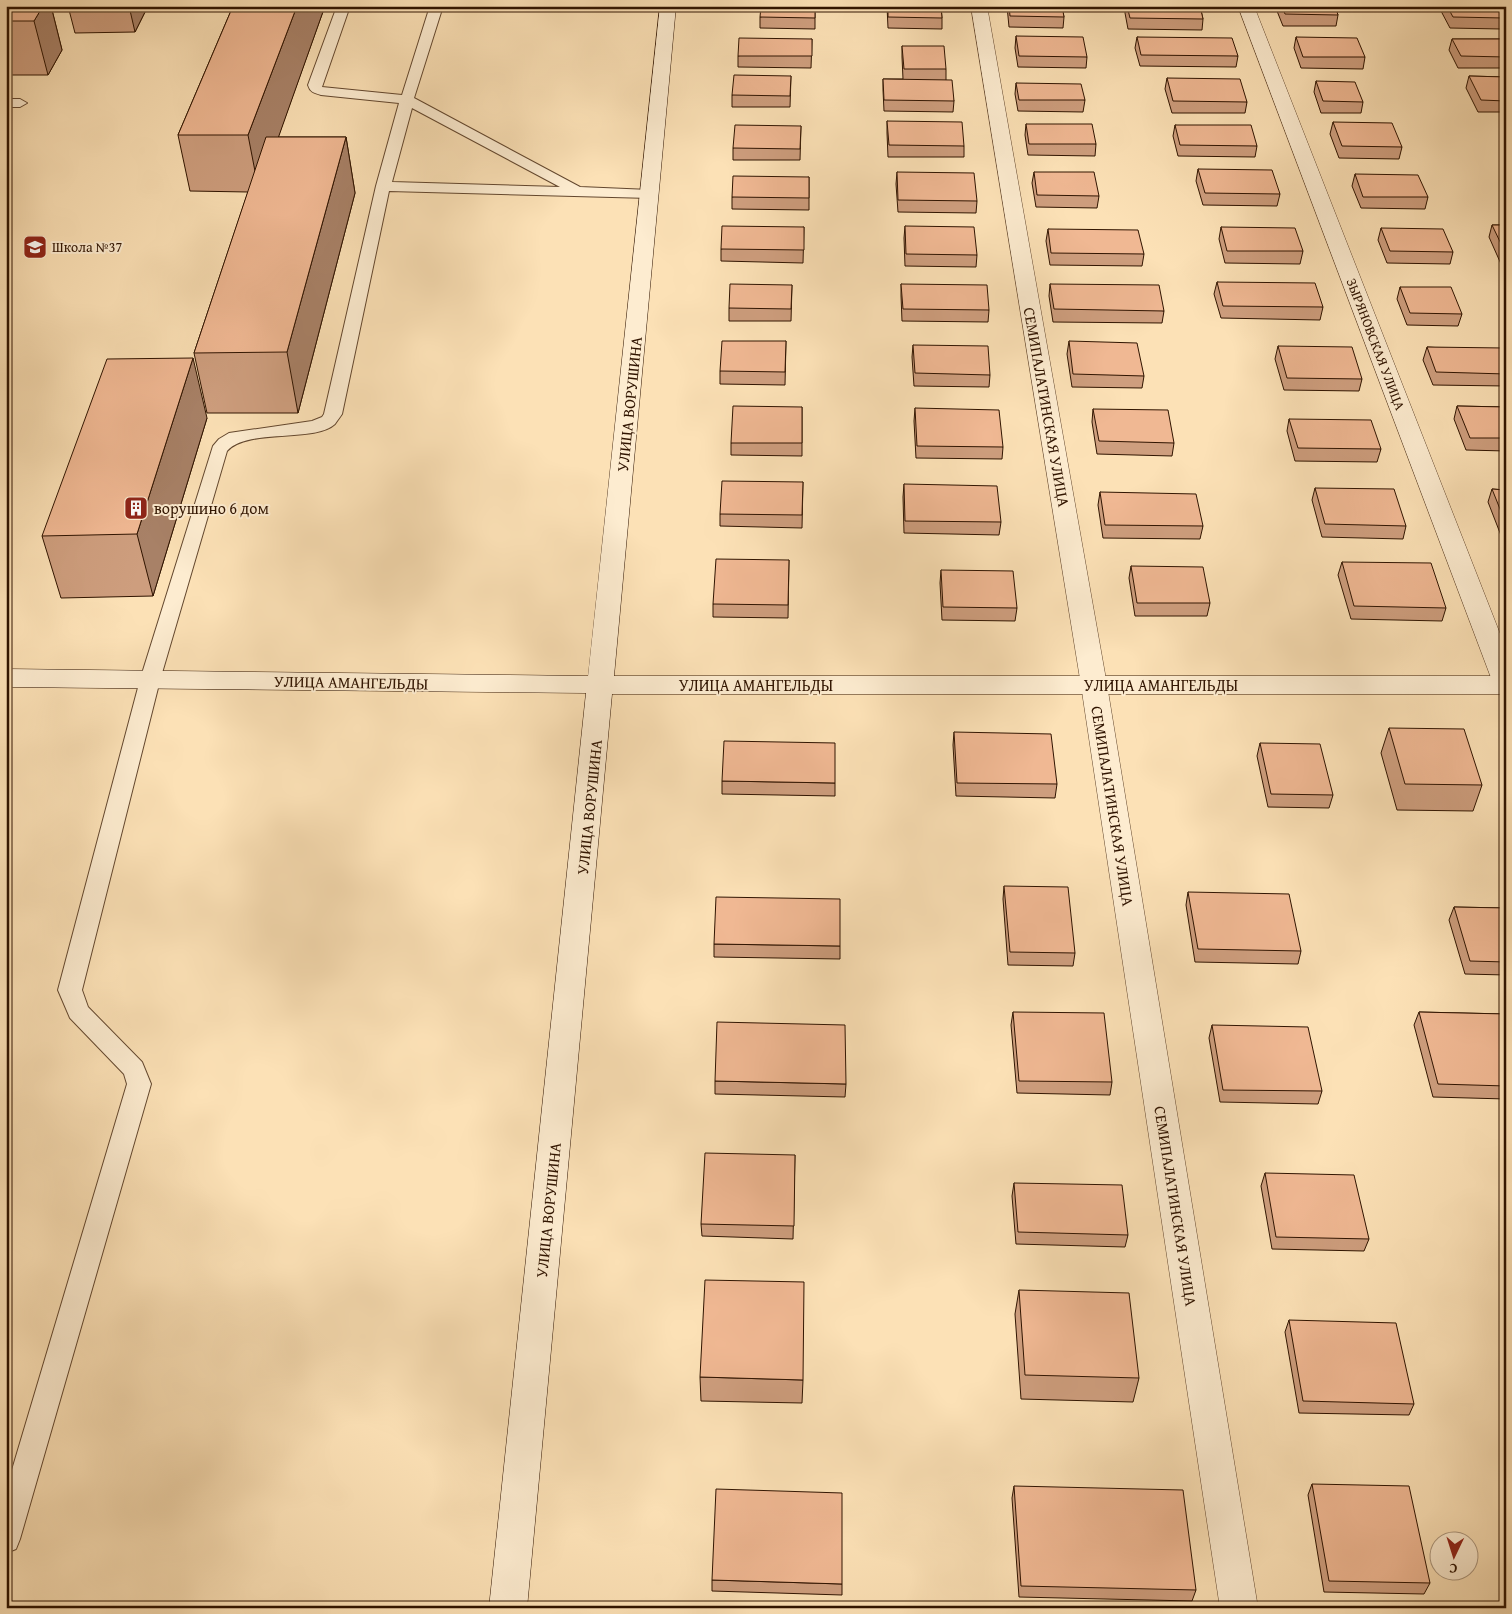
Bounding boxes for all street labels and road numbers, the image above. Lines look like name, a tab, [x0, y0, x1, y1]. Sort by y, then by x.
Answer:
street label: ЗЫРЯНОВСКАЯ УЛИЦА	[1342, 275, 1411, 413]
street label: СЕМИПАЛАТИНСКАЯ УЛИЦА	[1018, 305, 1076, 509]
street label: УЛИЦА ВОРУШИНА	[610, 335, 648, 473]
street label: УЛИЦА АМАНГЕЛЬДЫ	[274, 669, 428, 695]
street label: УЛИЦА АМАНГЕЛЬДЫ	[679, 673, 833, 697]
street label: УЛИЦА АМАНГЕЛЬДЫ	[1084, 673, 1238, 697]
street label: СЕМИПАЛАТИНСКАЯ УЛИЦА	[1085, 704, 1141, 908]
street label: УЛИЦА ВОРУШИНА	[570, 738, 608, 876]
street label: СЕМИПАЛАТИНСКАЯ УЛИЦА	[1148, 1104, 1204, 1308]
street label: УЛИЦА ВОРУШИНА	[529, 1141, 567, 1279]

